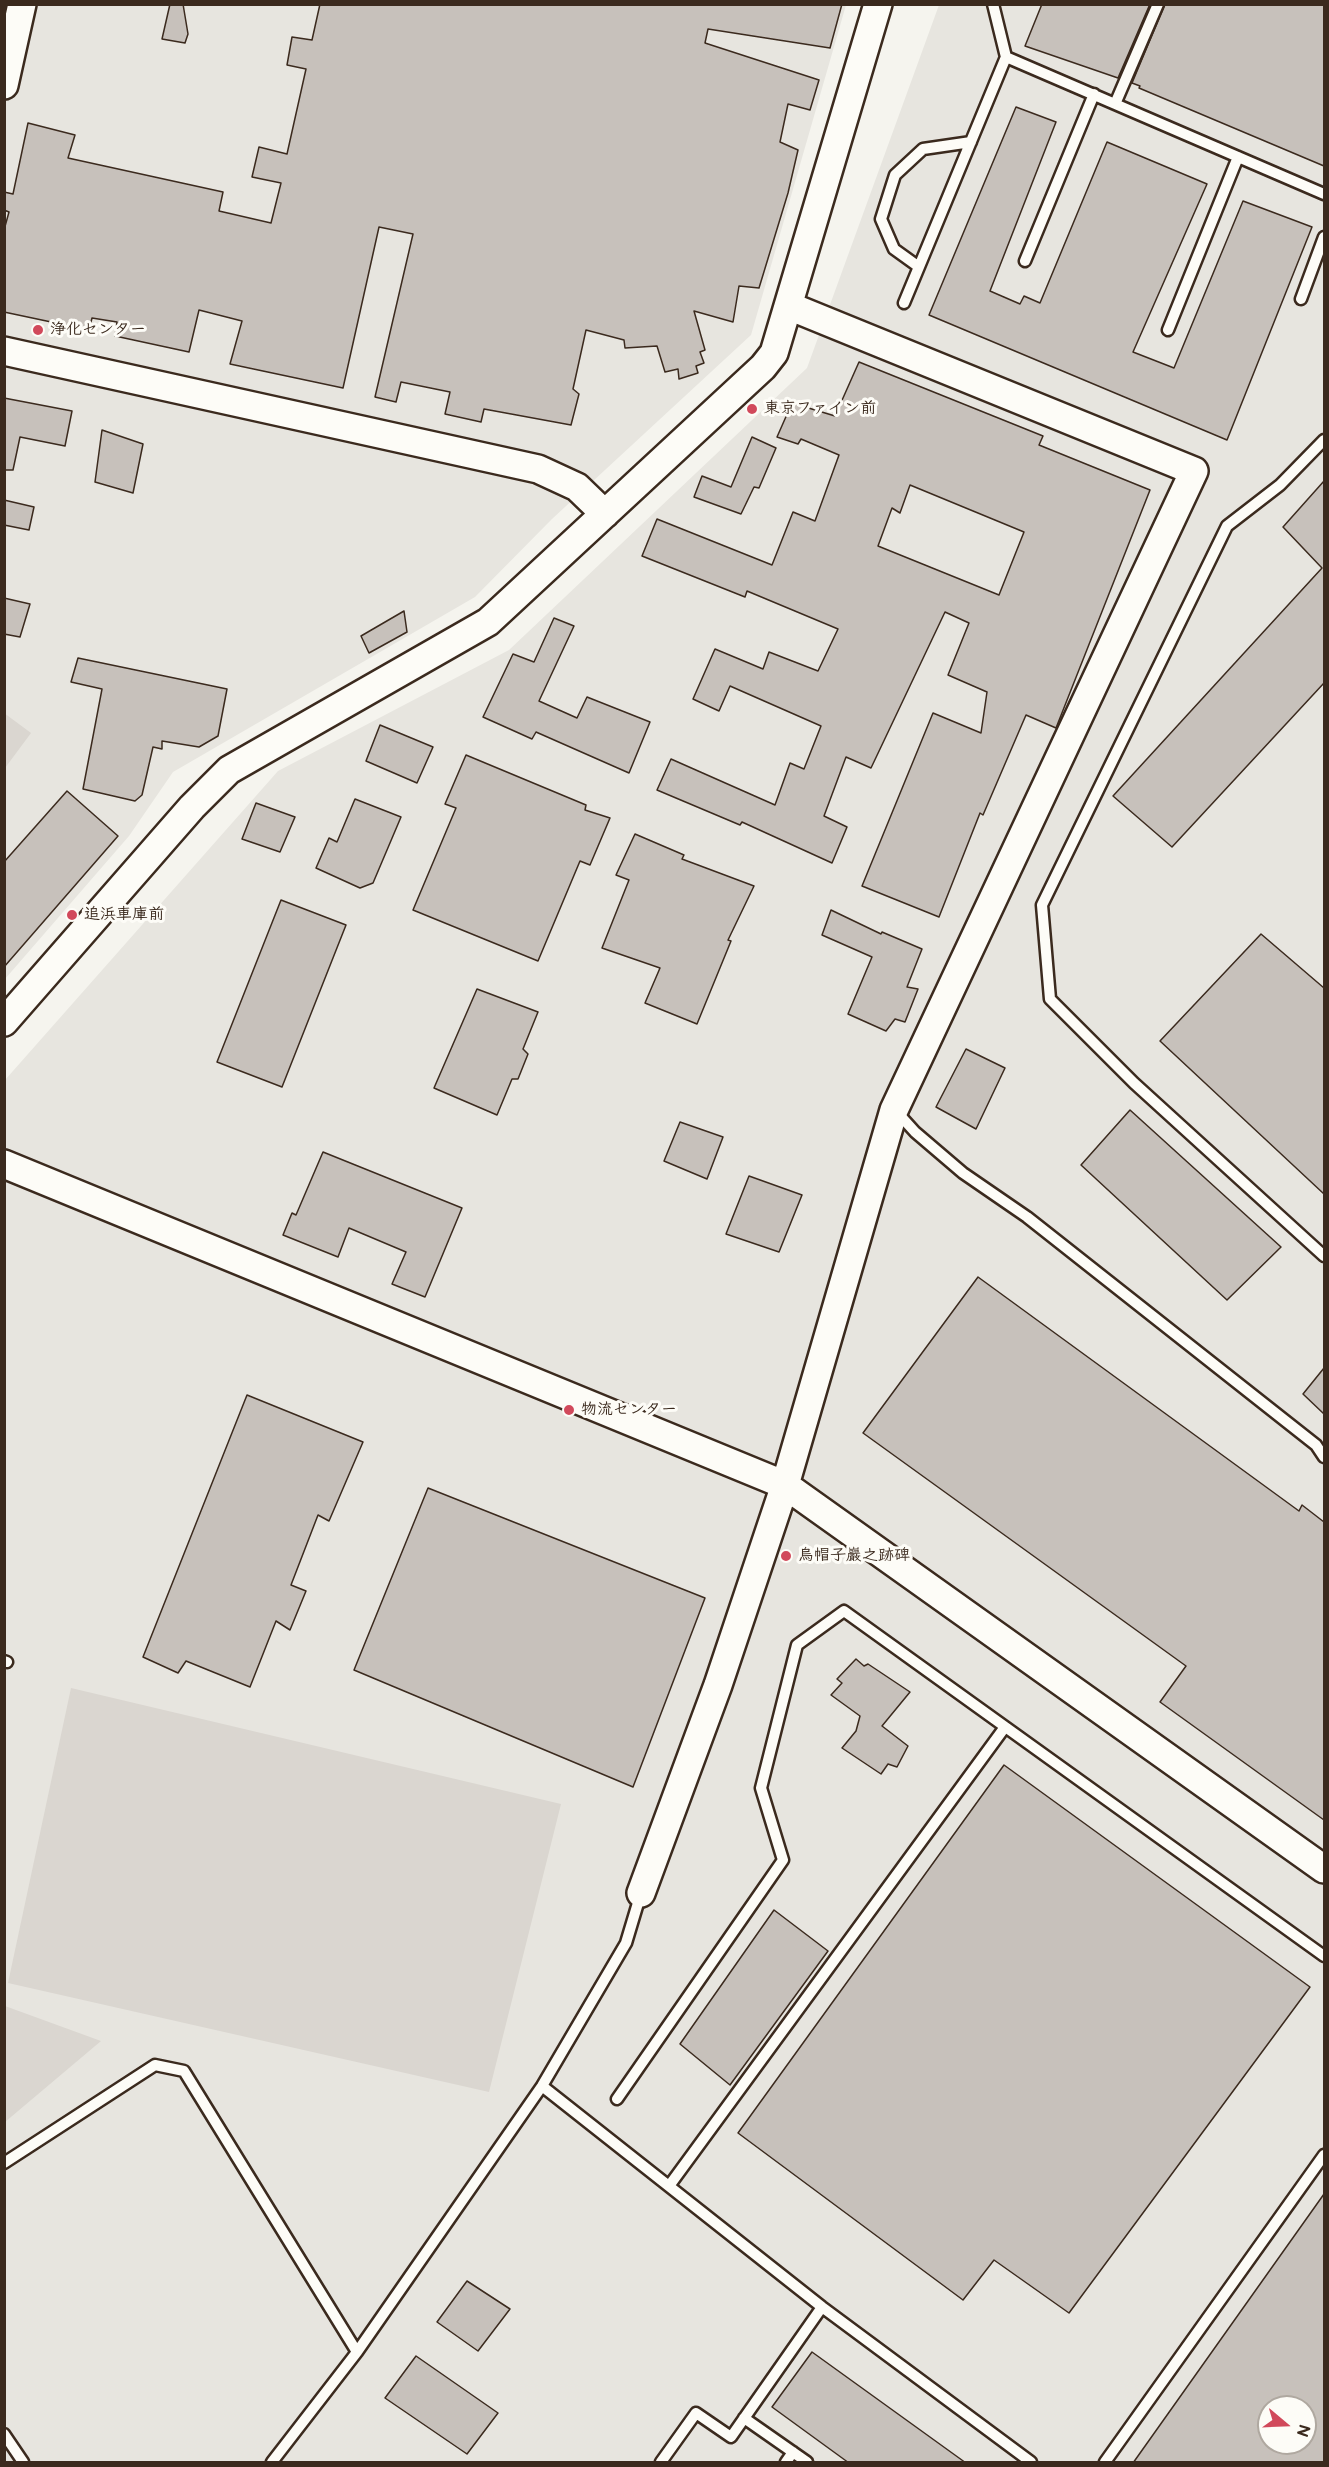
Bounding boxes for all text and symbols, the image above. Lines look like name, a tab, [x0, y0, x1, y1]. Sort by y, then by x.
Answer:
place label: 浄化センター	[50, 320, 146, 340]
marker: 浄化センター	[31, 323, 45, 337]
place label: 東京ファイン前	[764, 399, 876, 419]
marker: 東京ファイン前	[745, 402, 759, 416]
place label: 追浜車庫前	[84, 905, 164, 925]
marker: 追浜車庫前	[65, 908, 79, 922]
place label: 物流センター	[581, 1400, 677, 1420]
marker: 物流センター	[562, 1403, 576, 1417]
place label: 烏帽子巖之跡碑	[798, 1546, 910, 1566]
marker: 烏帽子巖之跡碑	[779, 1549, 793, 1563]
north arrow	[1257, 2395, 1317, 2455]
text: N	[1292, 2422, 1314, 2439]

